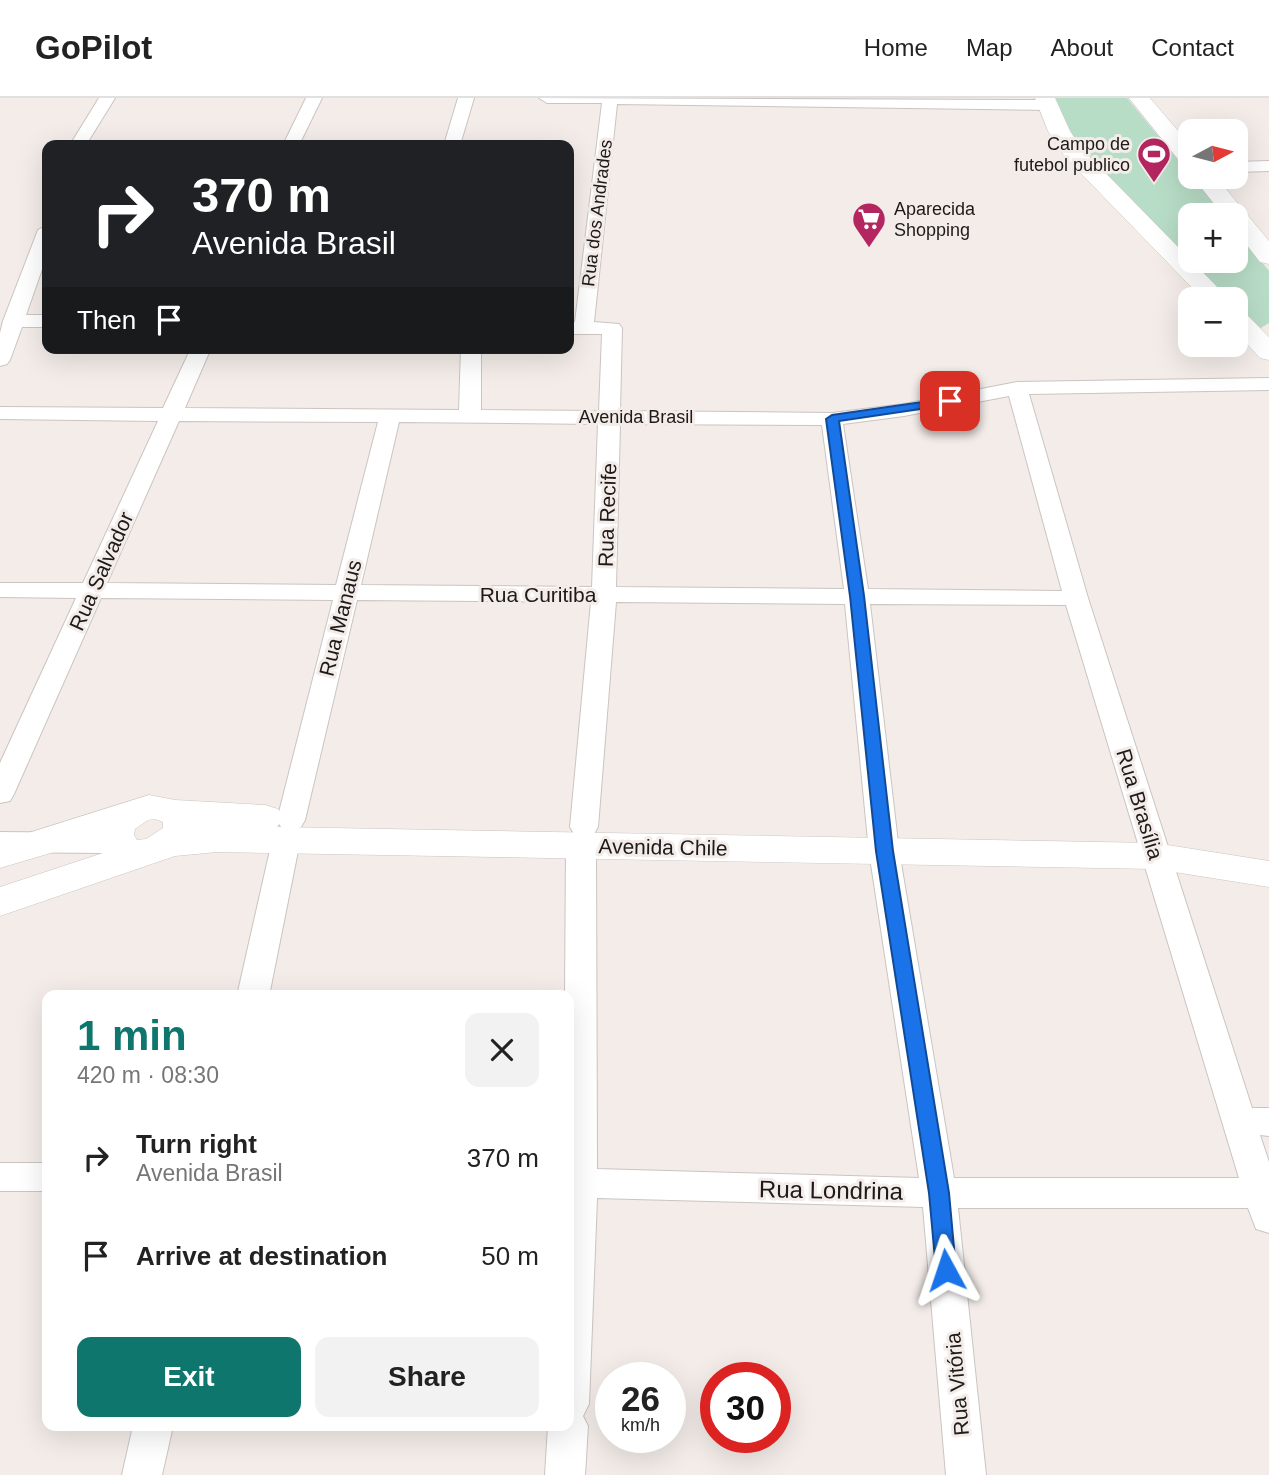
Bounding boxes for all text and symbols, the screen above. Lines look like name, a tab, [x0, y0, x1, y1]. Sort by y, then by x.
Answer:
text: GoPilot	[35, 29, 152, 66]
text: Home	[864, 34, 928, 61]
text: Map	[966, 34, 1013, 61]
text: About	[1051, 34, 1113, 61]
text: Contact	[1151, 34, 1234, 61]
north arrow	[1178, 119, 1248, 189]
map controls	[1178, 119, 1248, 357]
place label: Campo de futebol publico	[1014, 134, 1130, 175]
sports icon: Campo de futebol publico	[1135, 135, 1173, 184]
street label: Rua dos Andrades	[578, 138, 616, 288]
icon: right	[77, 168, 168, 259]
text: 370 m	[192, 168, 331, 222]
place label: Aparecida Shopping	[894, 199, 976, 240]
supermarket icon: Aparecida Shopping	[850, 200, 888, 249]
button: +	[1178, 203, 1248, 273]
text: Avenida Brasil	[192, 225, 396, 261]
button: −	[1178, 287, 1248, 357]
icon: arrive	[150, 301, 188, 339]
text: Then	[77, 305, 136, 335]
pin	[920, 371, 980, 431]
icon: arrive	[931, 382, 969, 420]
street label: Avenida Brasil	[579, 407, 693, 427]
street label: Rua Recife	[594, 463, 620, 567]
street label: Rua Salvador	[65, 508, 137, 634]
street label: Rua Manaus	[314, 557, 366, 679]
street label: Rua Curitiba	[480, 583, 597, 606]
street label: Rua Brasília	[1112, 746, 1168, 862]
street label: Avenida Chile	[598, 834, 728, 860]
text: 1 min	[77, 1012, 187, 1059]
button: close	[465, 1013, 539, 1087]
text: 420 m · 08:30	[77, 1062, 219, 1088]
text: Turn right	[136, 1129, 257, 1159]
icon: right	[77, 1139, 115, 1177]
text: 370 m	[467, 1143, 539, 1173]
text: Avenida Brasil	[136, 1160, 283, 1186]
street label: Rua Londrina	[759, 1175, 904, 1205]
position arrow	[909, 1233, 983, 1307]
icon: arrive	[77, 1237, 115, 1275]
text: Arrive at destination	[136, 1241, 387, 1271]
text: 50 m	[481, 1241, 539, 1271]
street label: Rua Vitória	[941, 1331, 973, 1437]
button: Exit	[77, 1337, 301, 1417]
button: Share	[315, 1337, 539, 1417]
speed limit sign: 30	[700, 1362, 791, 1453]
text: 26	[621, 1379, 660, 1418]
text: km/h	[621, 1415, 660, 1435]

